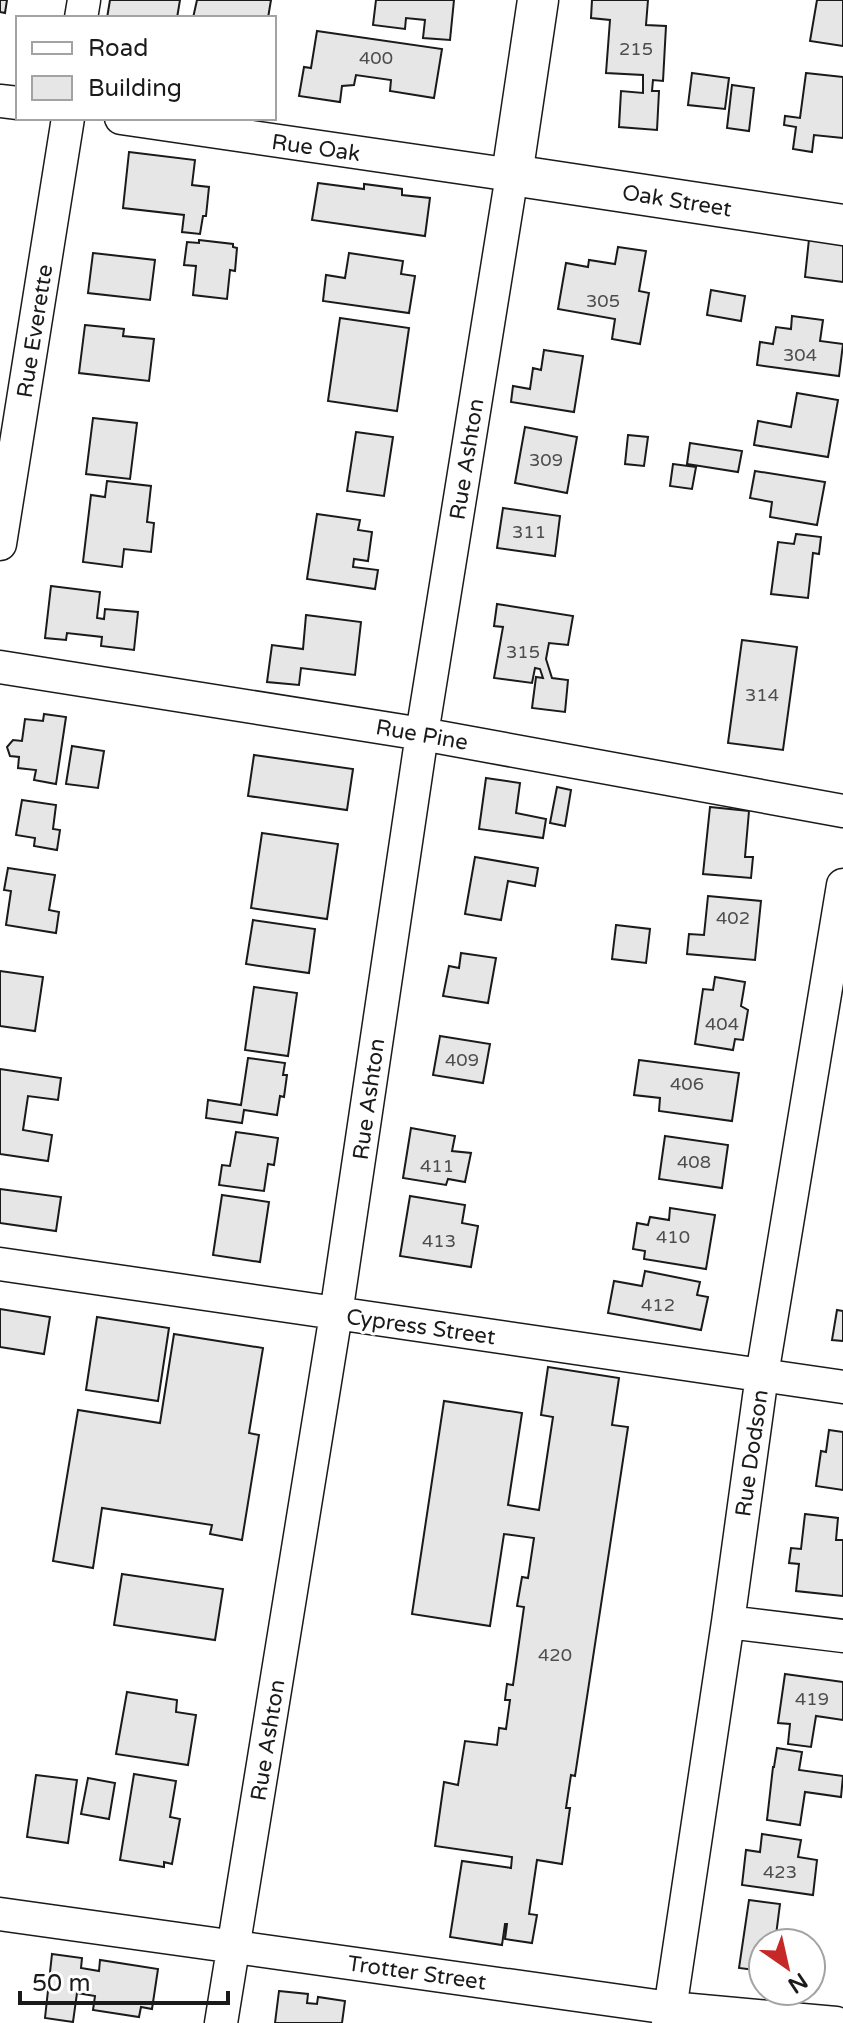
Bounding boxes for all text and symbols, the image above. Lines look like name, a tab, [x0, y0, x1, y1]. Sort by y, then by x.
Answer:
legend	[16, 16, 276, 120]
text: Road	[88, 34, 148, 63]
house number: 215	[619, 38, 653, 60]
house number: 400	[359, 47, 393, 69]
text: Building	[88, 74, 182, 103]
street label: Rue Oak	[270, 129, 362, 167]
street label: Oak Street	[620, 179, 734, 222]
street label: Rue Everette	[12, 263, 58, 400]
house number: 305	[586, 290, 620, 312]
house number: 304	[783, 344, 817, 366]
street label: Rue Ashton	[445, 397, 489, 522]
house number: 309	[529, 449, 563, 471]
house number: 311	[512, 521, 546, 543]
house number: 315	[506, 641, 540, 663]
house number: 314	[745, 684, 779, 706]
street label: Rue Pine	[374, 714, 470, 756]
house number: 402	[716, 907, 750, 929]
house number: 404	[705, 1013, 739, 1035]
street label: Rue Ashton	[348, 1037, 390, 1162]
house number: 409	[445, 1049, 479, 1071]
house number: 406	[670, 1073, 704, 1095]
house number: 408	[677, 1151, 711, 1173]
house number: 411	[420, 1155, 454, 1177]
house number: 410	[656, 1226, 690, 1248]
house number: 413	[422, 1230, 456, 1252]
house number: 412	[641, 1294, 675, 1316]
street label: Cypress Street	[345, 1304, 497, 1350]
street label: Rue Dodson	[730, 1388, 774, 1518]
house number: 420	[538, 1644, 572, 1666]
street label: Rue Ashton	[246, 1678, 290, 1803]
house number: 419	[795, 1688, 829, 1710]
house number: 423	[763, 1861, 797, 1883]
north arrow	[747, 1927, 827, 2007]
street label: Trotter Street	[346, 1950, 488, 1996]
scale bar	[20, 1955, 228, 2005]
text: N	[783, 1967, 812, 1998]
text: 50 m	[32, 1969, 90, 1998]

